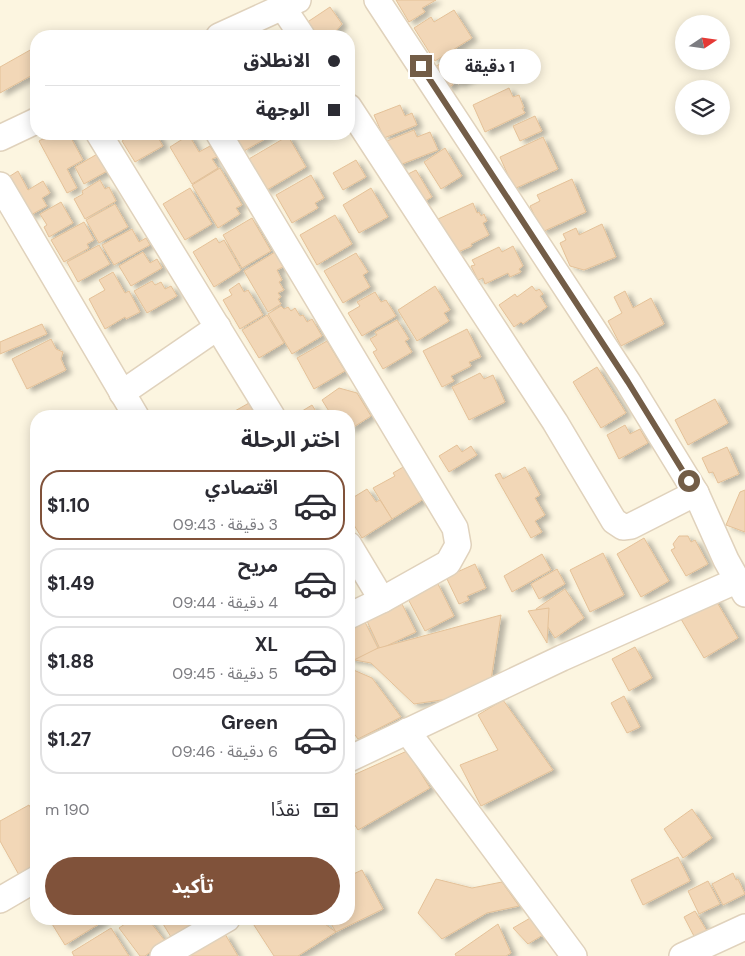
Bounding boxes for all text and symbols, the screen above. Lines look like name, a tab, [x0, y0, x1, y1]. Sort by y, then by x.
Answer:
north arrow	[675, 15, 730, 70]
map controls	[675, 15, 730, 135]
text: الانطلاق	[244, 48, 310, 73]
callout: 1 دقيقة	[438, 48, 541, 84]
route end	[410, 55, 432, 77]
text: 1 دقيقة	[465, 56, 515, 77]
button: layers	[675, 80, 730, 135]
text: الوجهة	[256, 97, 310, 122]
text: اختر الرحلة	[241, 425, 340, 454]
route start	[678, 470, 700, 492]
text: اقتصادي	[205, 475, 278, 500]
icon: car	[293, 483, 338, 528]
text: $1.10	[47, 493, 90, 518]
text: 3 دقيقة · 09:43	[173, 514, 278, 535]
text: مريح	[238, 553, 278, 578]
icon: car	[293, 561, 338, 606]
text: $1.49	[47, 571, 95, 596]
text: 4 دقيقة · 09:44	[172, 592, 278, 613]
text: XL	[255, 632, 278, 657]
icon: car	[293, 639, 338, 684]
text: $1.88	[47, 649, 94, 674]
text: 5 دقيقة · 09:45	[172, 663, 278, 684]
text: Green	[221, 710, 278, 735]
icon: car	[293, 717, 338, 762]
text: $1.27	[47, 727, 91, 752]
text: 6 دقيقة · 09:46	[172, 741, 278, 762]
icon: cash	[312, 796, 340, 824]
text: نقدًا	[271, 797, 300, 822]
text: 190 m	[45, 799, 90, 820]
button: تأكيد	[45, 857, 340, 915]

